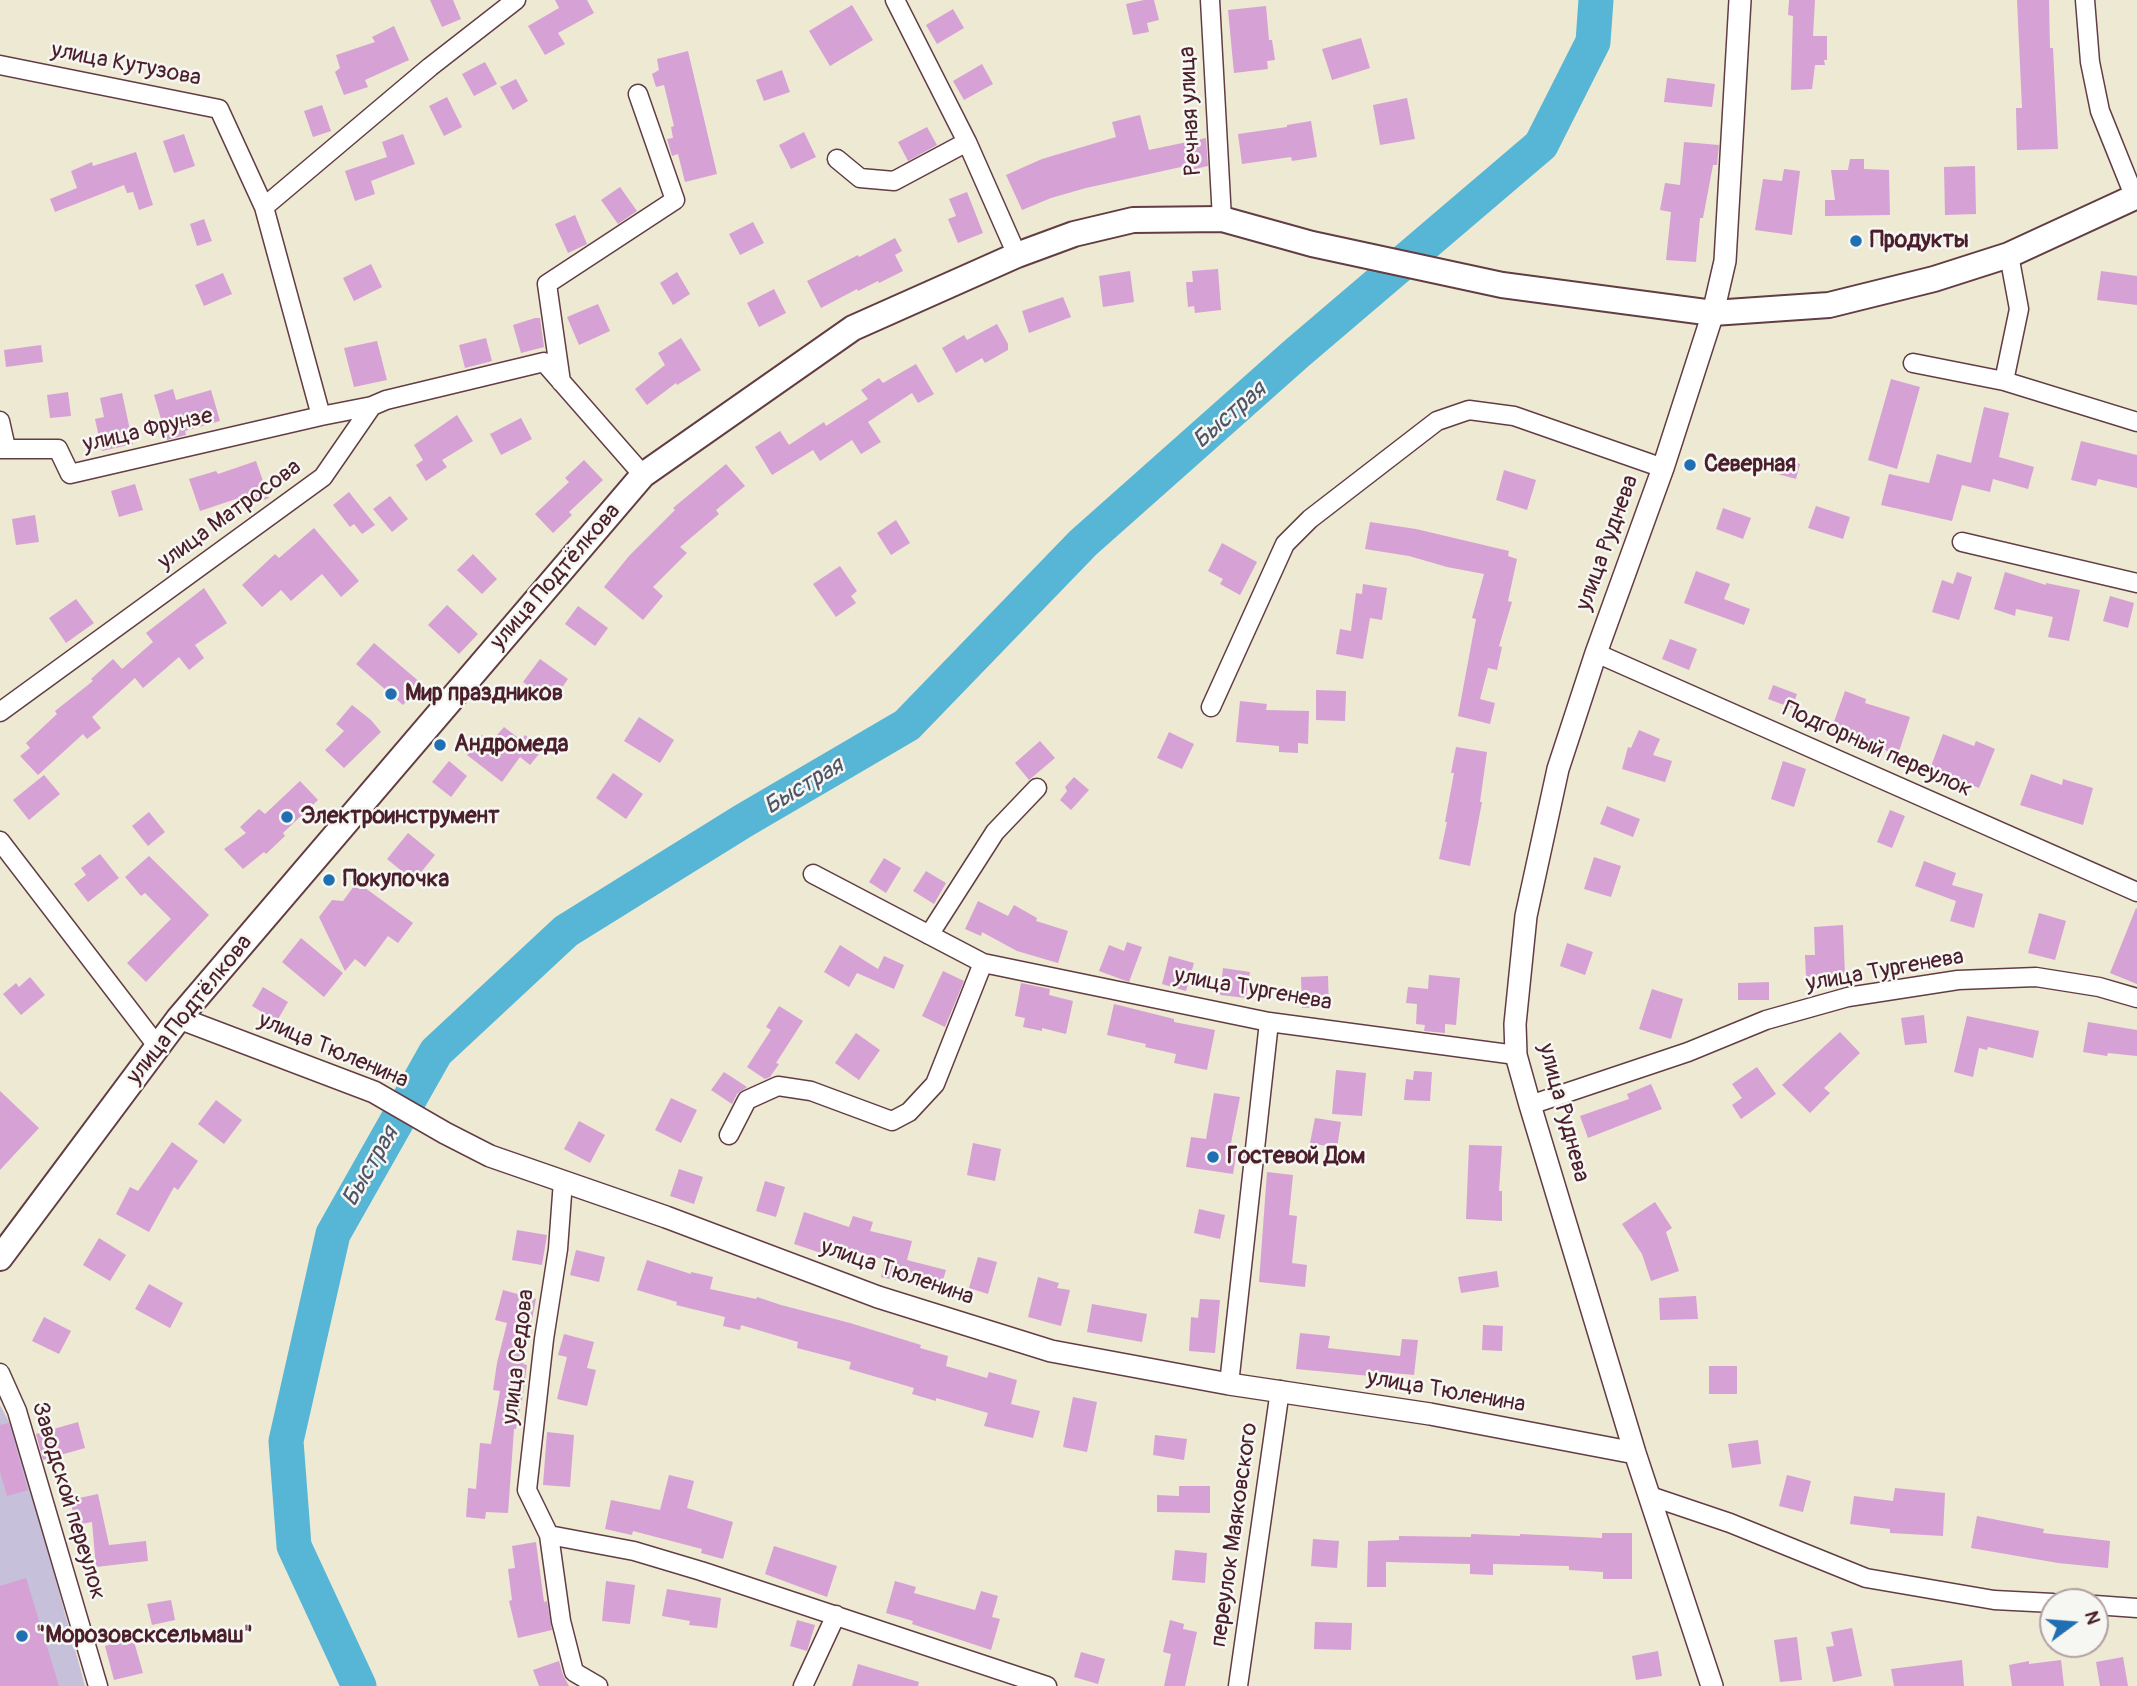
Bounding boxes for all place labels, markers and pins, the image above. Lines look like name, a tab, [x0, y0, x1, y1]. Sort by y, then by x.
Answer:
place label: Продукты	[1870, 227, 1969, 255]
marker: Продукты	[1848, 233, 1864, 249]
place label: Северная	[1704, 451, 1796, 479]
marker: Северная	[1682, 457, 1698, 473]
place label: Мир праздников	[405, 680, 563, 708]
marker: Мир праздников	[383, 686, 399, 702]
place label: Андромеда	[454, 731, 568, 759]
marker: Андромеда	[432, 737, 448, 753]
place label: Электроинструмент	[301, 803, 499, 831]
marker: Электроинструмент	[279, 809, 295, 825]
place label: Покупочка	[343, 866, 449, 894]
marker: Покупочка	[321, 872, 337, 888]
place label: Гостевой Дом	[1227, 1143, 1365, 1171]
marker: Гостевой Дом	[1205, 1149, 1221, 1165]
place label: "Морозовсксельмаш"	[36, 1622, 253, 1650]
marker: "Морозовсксельмаш"	[14, 1628, 30, 1644]

